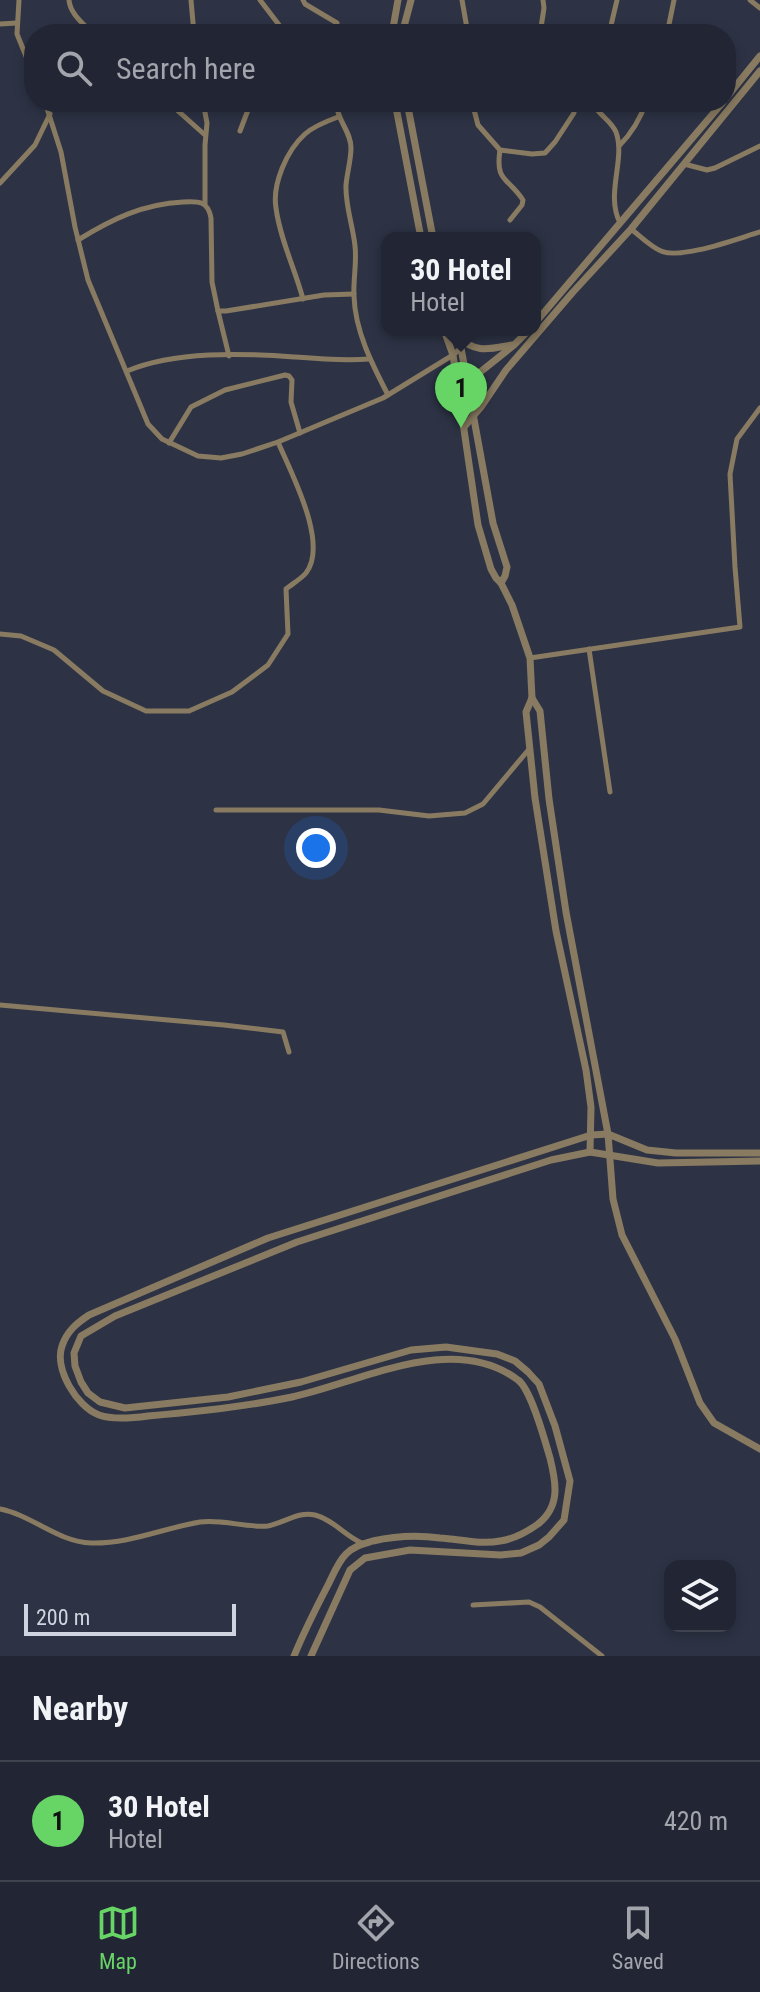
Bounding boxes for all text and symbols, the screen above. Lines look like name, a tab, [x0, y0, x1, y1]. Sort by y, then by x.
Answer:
search box	[24, 24, 736, 112]
icon: search	[52, 46, 96, 90]
text: Search here	[116, 51, 256, 86]
popup	[381, 232, 541, 336]
text: 30 Hotel	[410, 252, 512, 287]
text: Hotel	[410, 287, 465, 317]
pin: 1	[435, 362, 487, 428]
your location	[296, 828, 336, 868]
map controls	[664, 1560, 736, 1632]
button: layers	[664, 1560, 736, 1632]
scale bar	[24, 1600, 236, 1636]
text: 200 m	[36, 1605, 90, 1630]
text: Nearby	[32, 1688, 128, 1728]
text: 30 Hotel	[108, 1789, 210, 1824]
text: 1	[51, 1806, 65, 1836]
text: 420 m	[664, 1806, 728, 1836]
text: Hotel	[108, 1824, 163, 1854]
tab: Map	[96, 1901, 140, 1974]
tab: Directions	[332, 1901, 420, 1974]
tab: Saved	[612, 1901, 664, 1974]

